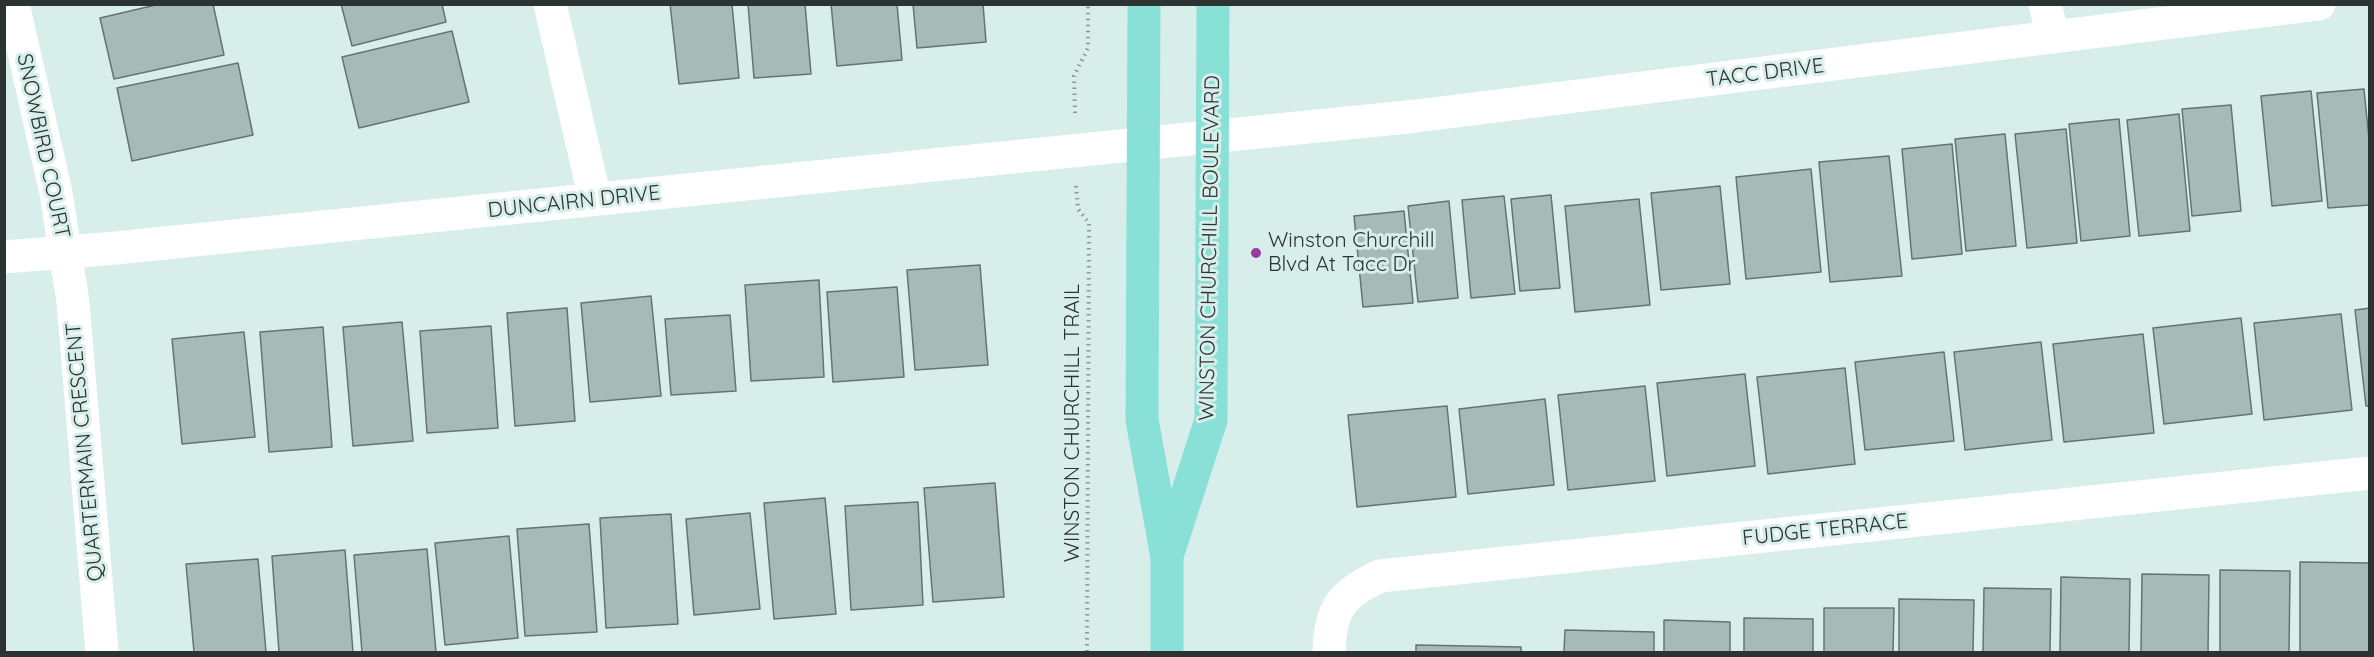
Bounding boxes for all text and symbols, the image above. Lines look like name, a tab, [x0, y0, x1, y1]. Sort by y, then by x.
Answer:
street label: SNOWBIRD COURT	[11, 51, 75, 241]
street label: TACC DRIVE	[1705, 53, 1825, 93]
street label: WINSTON CHURCHILL BOULEVARD	[1194, 75, 1226, 421]
street label: DUNCAIRN DRIVE	[487, 180, 661, 224]
place label: Winston Churchill Blvd At Tacc Dr	[1268, 228, 1435, 278]
marker: Winston Churchill Blvd At Tacc Dr	[1249, 246, 1263, 260]
street label: WINSTON CHURCHILL TRAIL	[1060, 284, 1086, 562]
street label: QUARTERMAIN CRESCENT	[61, 322, 109, 582]
street label: FUDGE TERRACE	[1741, 509, 1909, 551]

